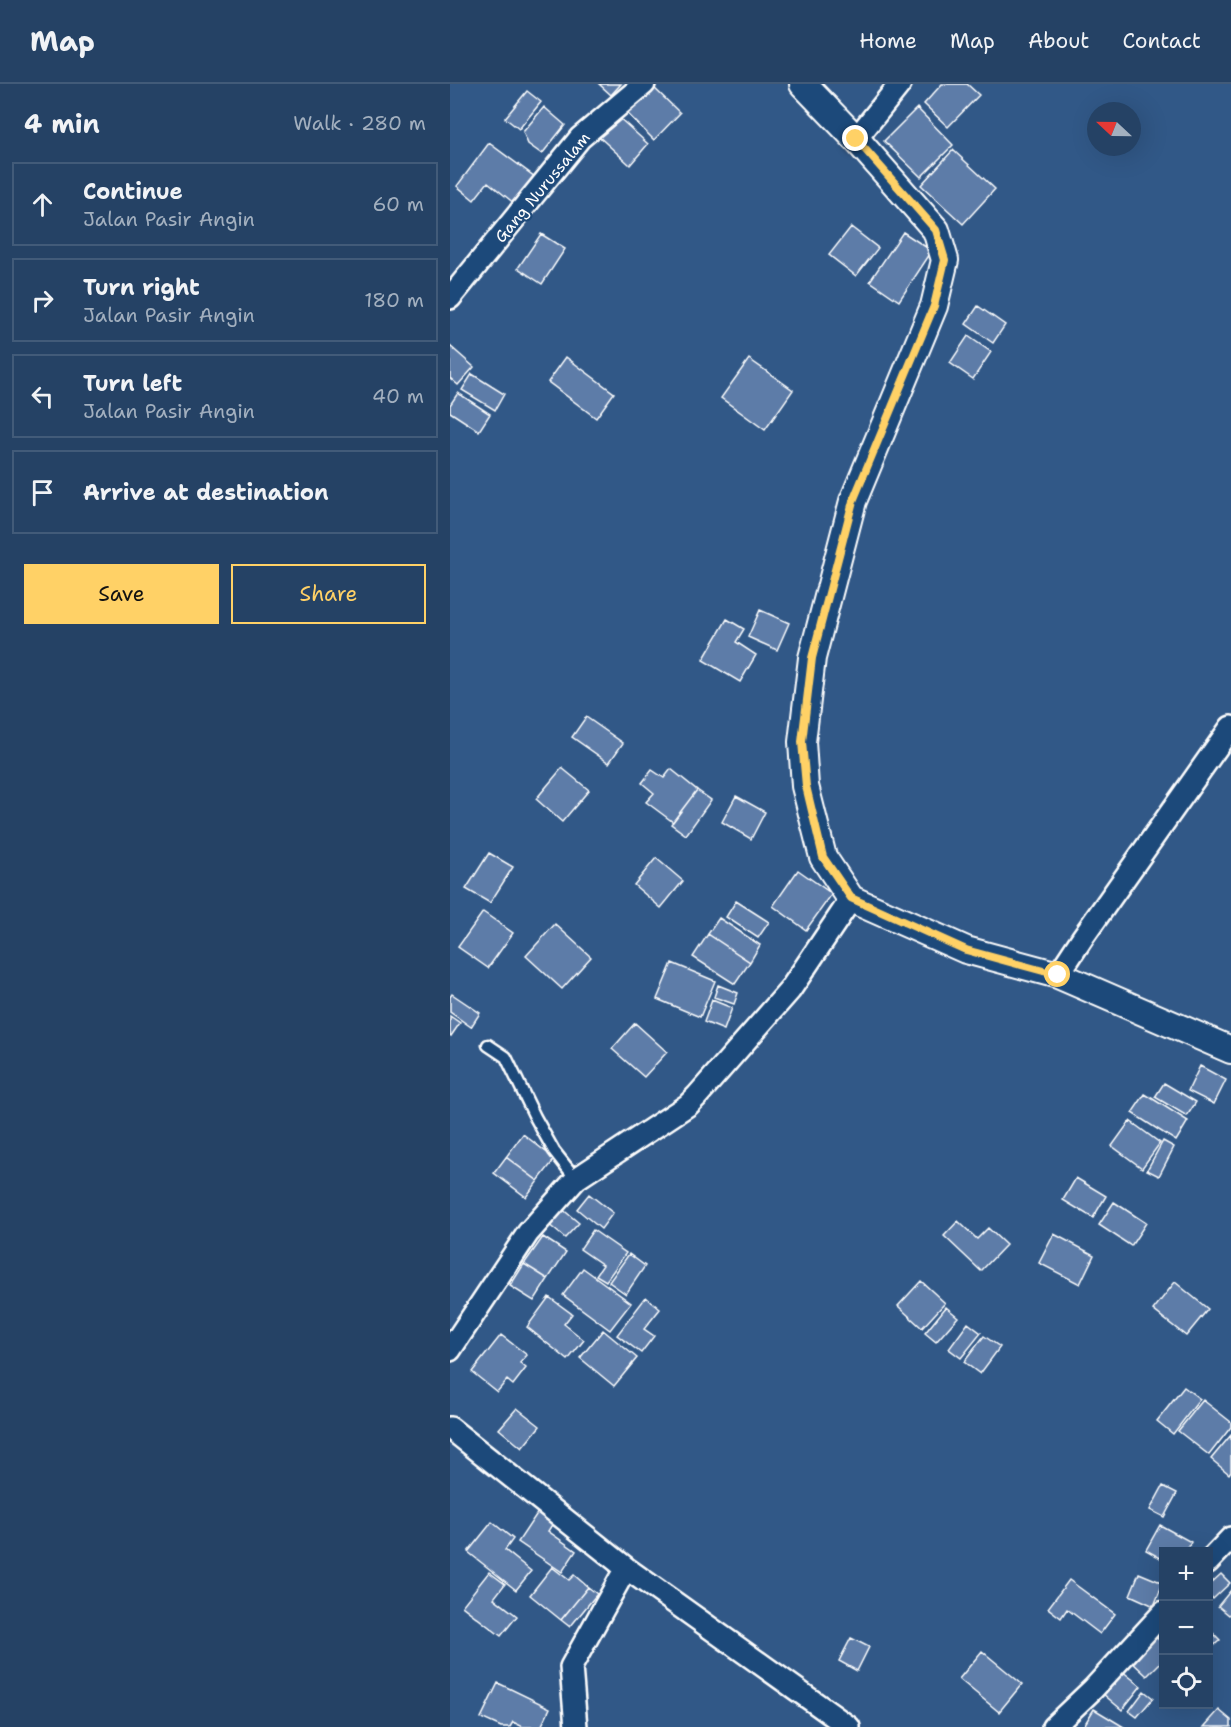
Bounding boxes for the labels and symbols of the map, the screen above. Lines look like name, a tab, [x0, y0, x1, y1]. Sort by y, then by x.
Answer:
north arrow	[1087, 102, 1141, 156]
route end	[842, 125, 868, 151]
street label: Gang Nurussalam	[490, 128, 595, 247]
route start	[1044, 961, 1070, 987]

